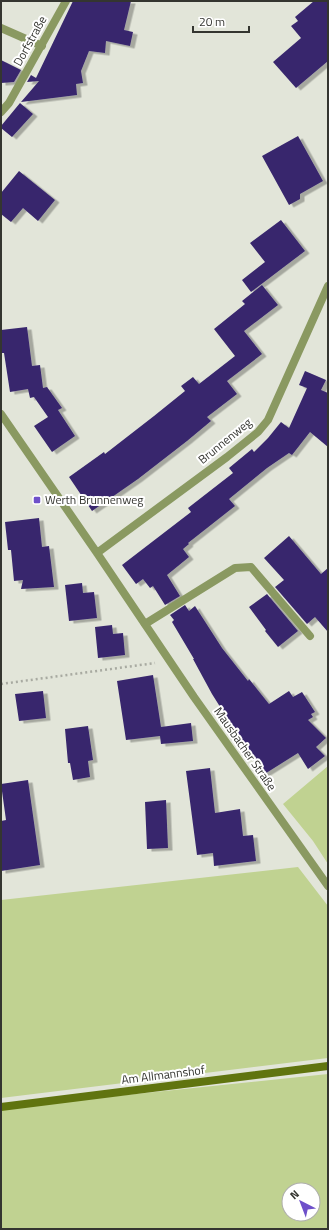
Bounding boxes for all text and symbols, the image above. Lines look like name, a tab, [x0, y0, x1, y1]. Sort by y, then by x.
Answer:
scale bar	[193, 8, 249, 34]
street label: Dorfstraße	[8, 12, 51, 69]
text: 20 m	[199, 12, 225, 31]
street label: Brunnenweg	[194, 413, 256, 468]
place label: Werth Brunnenweg	[45, 490, 143, 509]
marker: Werth Brunnenweg	[32, 495, 42, 505]
street label: Mausbacher Straße	[209, 703, 281, 795]
street label: Am Allmannshof	[120, 1060, 206, 1089]
north arrow	[281, 1182, 321, 1222]
text: N	[286, 1186, 302, 1203]

